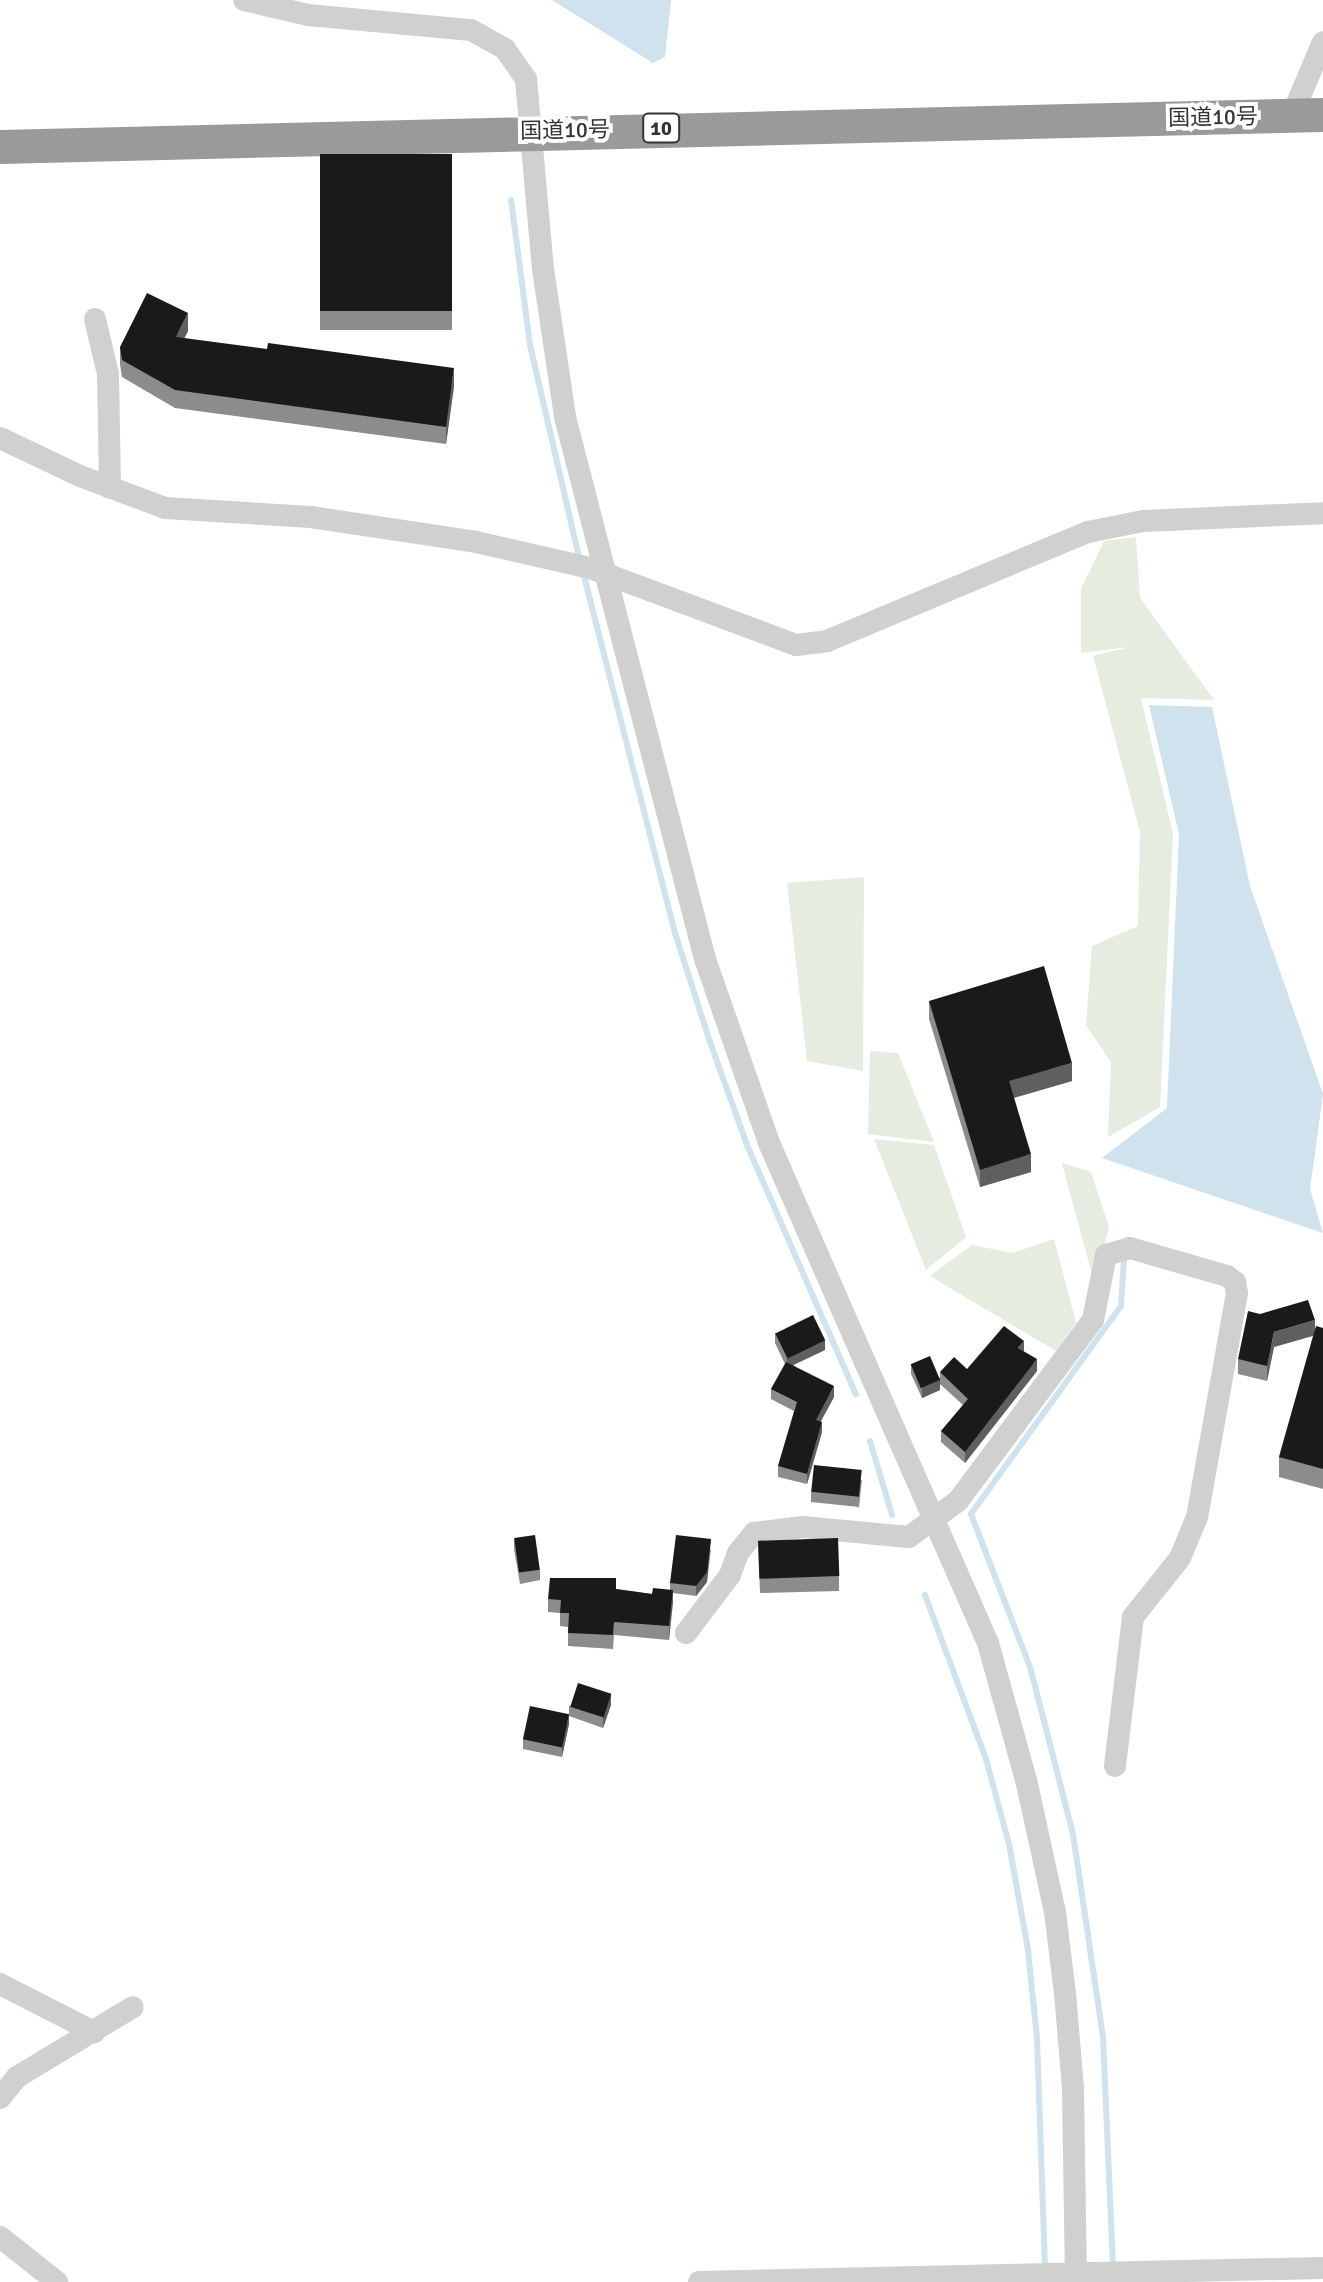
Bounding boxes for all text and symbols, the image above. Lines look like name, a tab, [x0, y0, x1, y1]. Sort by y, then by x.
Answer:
street label: 国道10号	[1168, 103, 1258, 131]
road number: 10	[641, 112, 681, 144]
street label: 国道10号	[520, 116, 610, 144]

